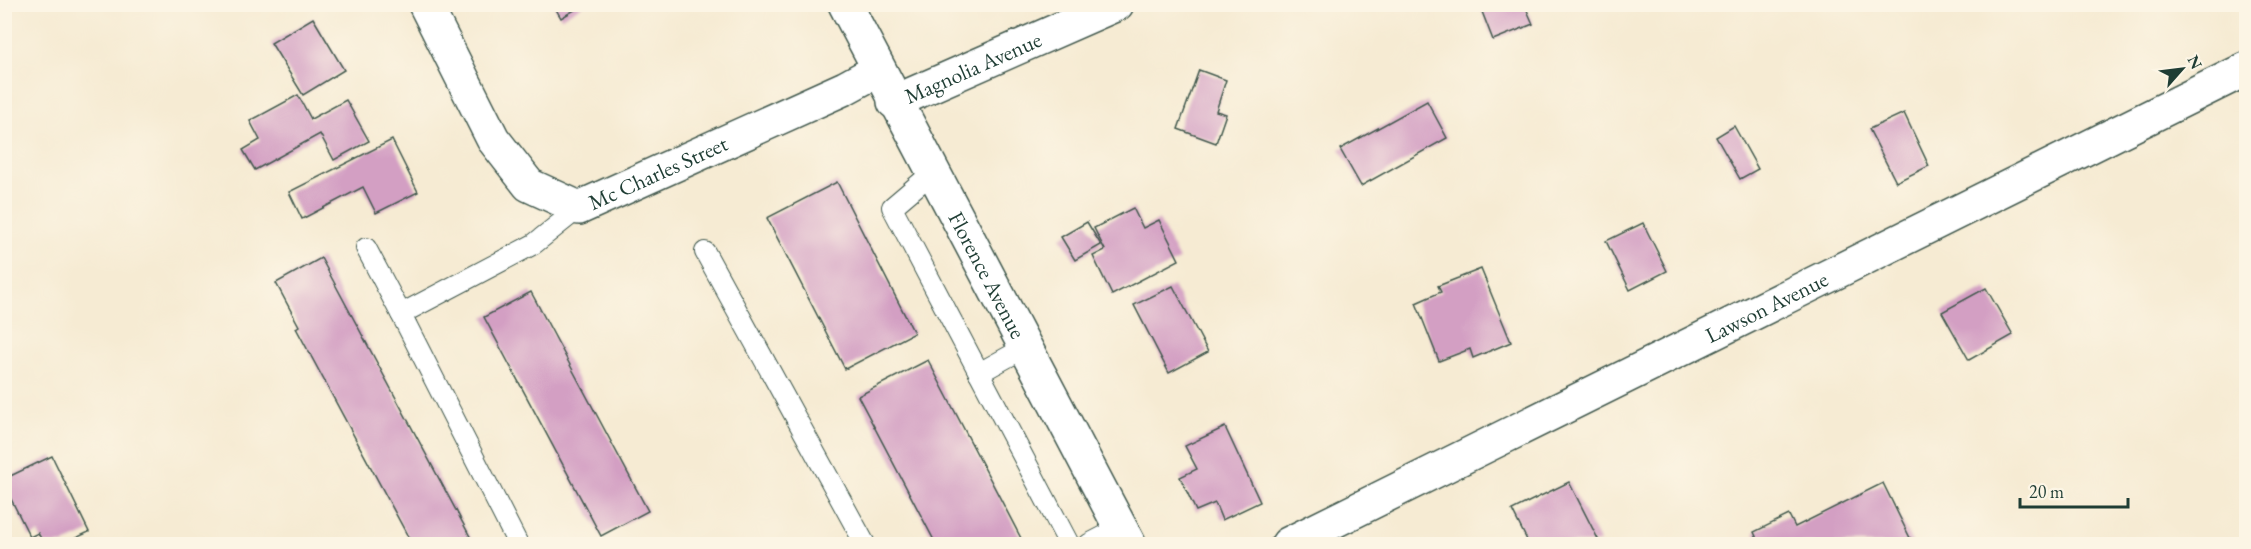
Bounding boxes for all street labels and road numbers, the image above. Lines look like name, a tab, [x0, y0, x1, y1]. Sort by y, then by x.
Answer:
street label: Magnolia Avenue	[900, 24, 1046, 110]
street label: Mc Charles Street	[584, 128, 732, 216]
street label: Florence Avenue	[942, 206, 1033, 344]
street label: Lawson Avenue	[1700, 264, 1833, 349]

